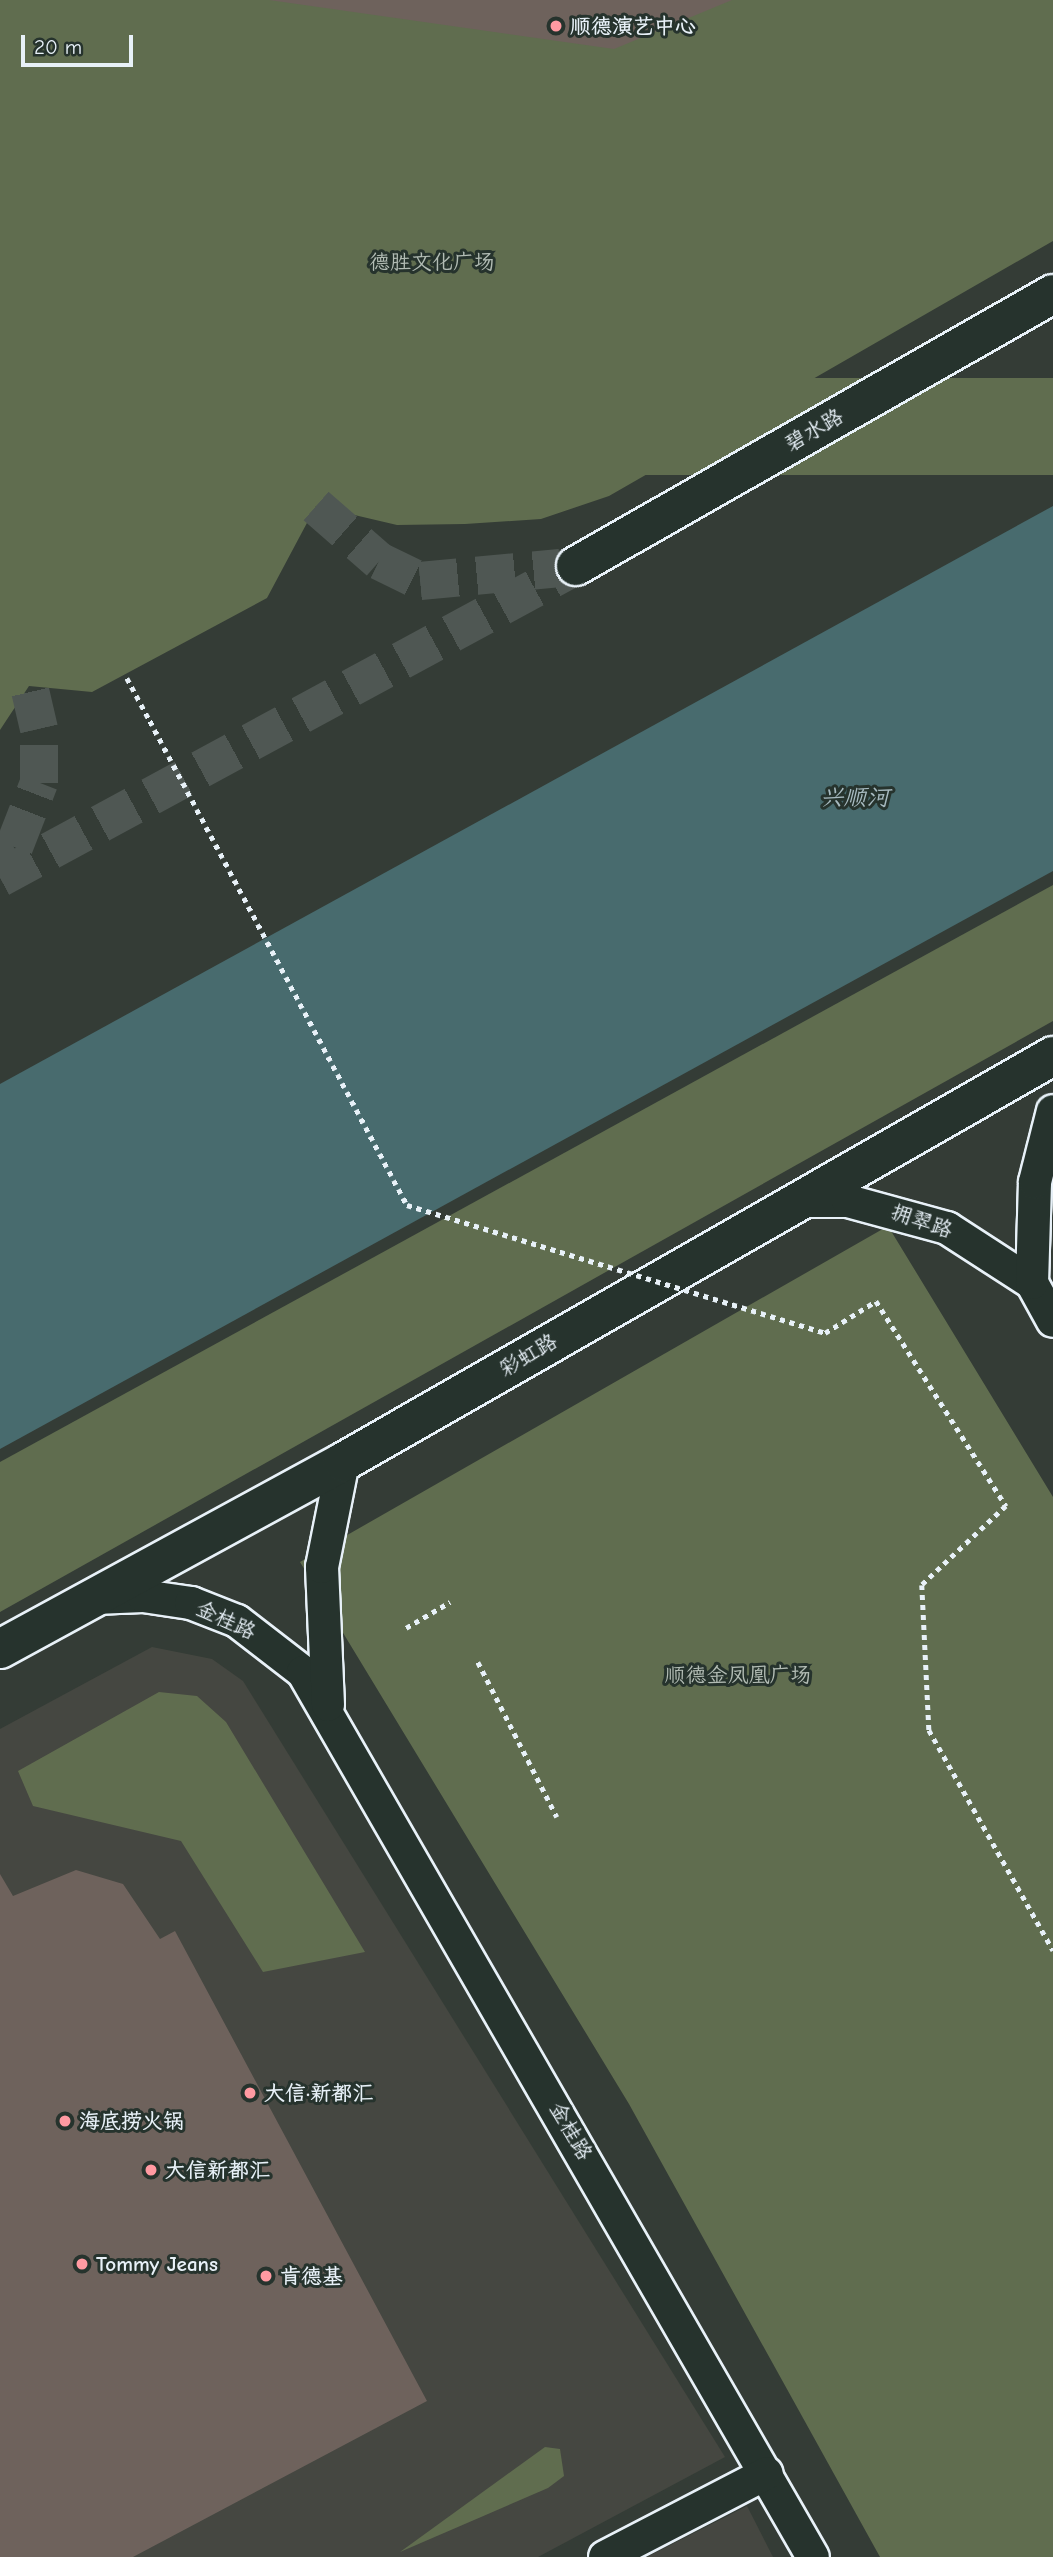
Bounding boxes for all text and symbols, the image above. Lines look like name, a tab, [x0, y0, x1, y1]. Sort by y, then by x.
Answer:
place label: 顺德演艺中心	[570, 13, 696, 39]
marker: 顺德演艺中心	[548, 18, 564, 34]
scale bar	[24, 21, 136, 65]
text: 20 m	[34, 35, 82, 59]
park label: 德胜文化广场	[369, 249, 495, 275]
street label: 碧水路	[780, 403, 848, 457]
water label: 兴顺河	[821, 784, 889, 812]
street label: 拥翠路	[888, 1199, 956, 1243]
street label: 彩虹路	[494, 1328, 562, 1382]
street label: 金桂路	[192, 1595, 260, 1645]
park label: 顺德金凤凰广场	[665, 1662, 811, 1688]
place label: 大信·新都汇	[264, 2080, 373, 2106]
marker: 大信·新都汇	[242, 2085, 258, 2101]
street label: 金桂路	[544, 2097, 598, 2165]
place label: 海底捞火锅	[79, 2108, 184, 2134]
marker: 海底捞火锅	[57, 2113, 73, 2129]
place label: 大信新都汇	[165, 2157, 270, 2183]
marker: 大信新都汇	[143, 2162, 159, 2178]
place label: Tommy Jeans	[96, 2251, 218, 2277]
marker: Tommy Jeans	[74, 2256, 90, 2272]
place label: 肯德基	[280, 2263, 343, 2289]
marker: 肯德基	[258, 2268, 274, 2284]

